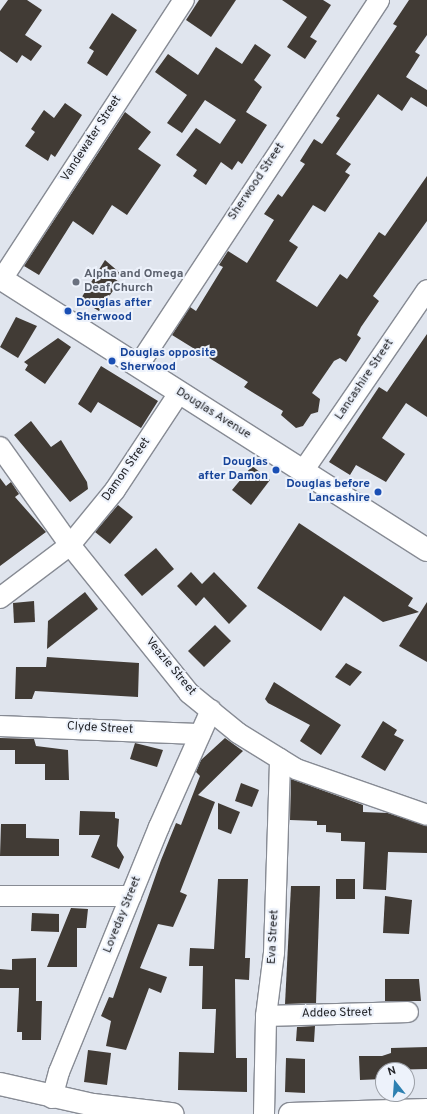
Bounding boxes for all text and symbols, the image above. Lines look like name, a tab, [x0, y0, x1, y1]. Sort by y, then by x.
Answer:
street label: Vandewater Street	[59, 93, 125, 185]
street label: Sherwood Street	[226, 141, 288, 223]
place label: Alpha and Omega Deaf Church	[84, 268, 183, 296]
marker: Alpha and Omega Deaf Church	[71, 277, 81, 287]
place label: Douglas after Sherwood	[76, 297, 152, 325]
marker: Douglas after Sherwood	[63, 306, 73, 316]
street label: Lancashire Street	[333, 337, 397, 423]
place label: Douglas opposite Sherwood	[120, 347, 216, 375]
marker: Douglas opposite Sherwood	[107, 356, 117, 366]
street label: Douglas Avenue	[173, 385, 253, 443]
street label: Damon Street	[100, 436, 154, 504]
place label: Douglas after Damon	[198, 456, 268, 484]
marker: Douglas after Damon	[271, 465, 281, 475]
place label: Douglas before Lancashire	[286, 478, 370, 506]
marker: Douglas before Lancashire	[373, 487, 383, 497]
street label: Veazie Street	[142, 635, 198, 699]
street label: Clyde Street	[67, 720, 133, 738]
street label: Loveday Street	[101, 875, 145, 955]
street label: Eva Street	[265, 909, 283, 965]
street label: Addeo Street	[302, 1006, 372, 1022]
north arrow	[375, 1062, 415, 1102]
text: N	[386, 1064, 398, 1079]

